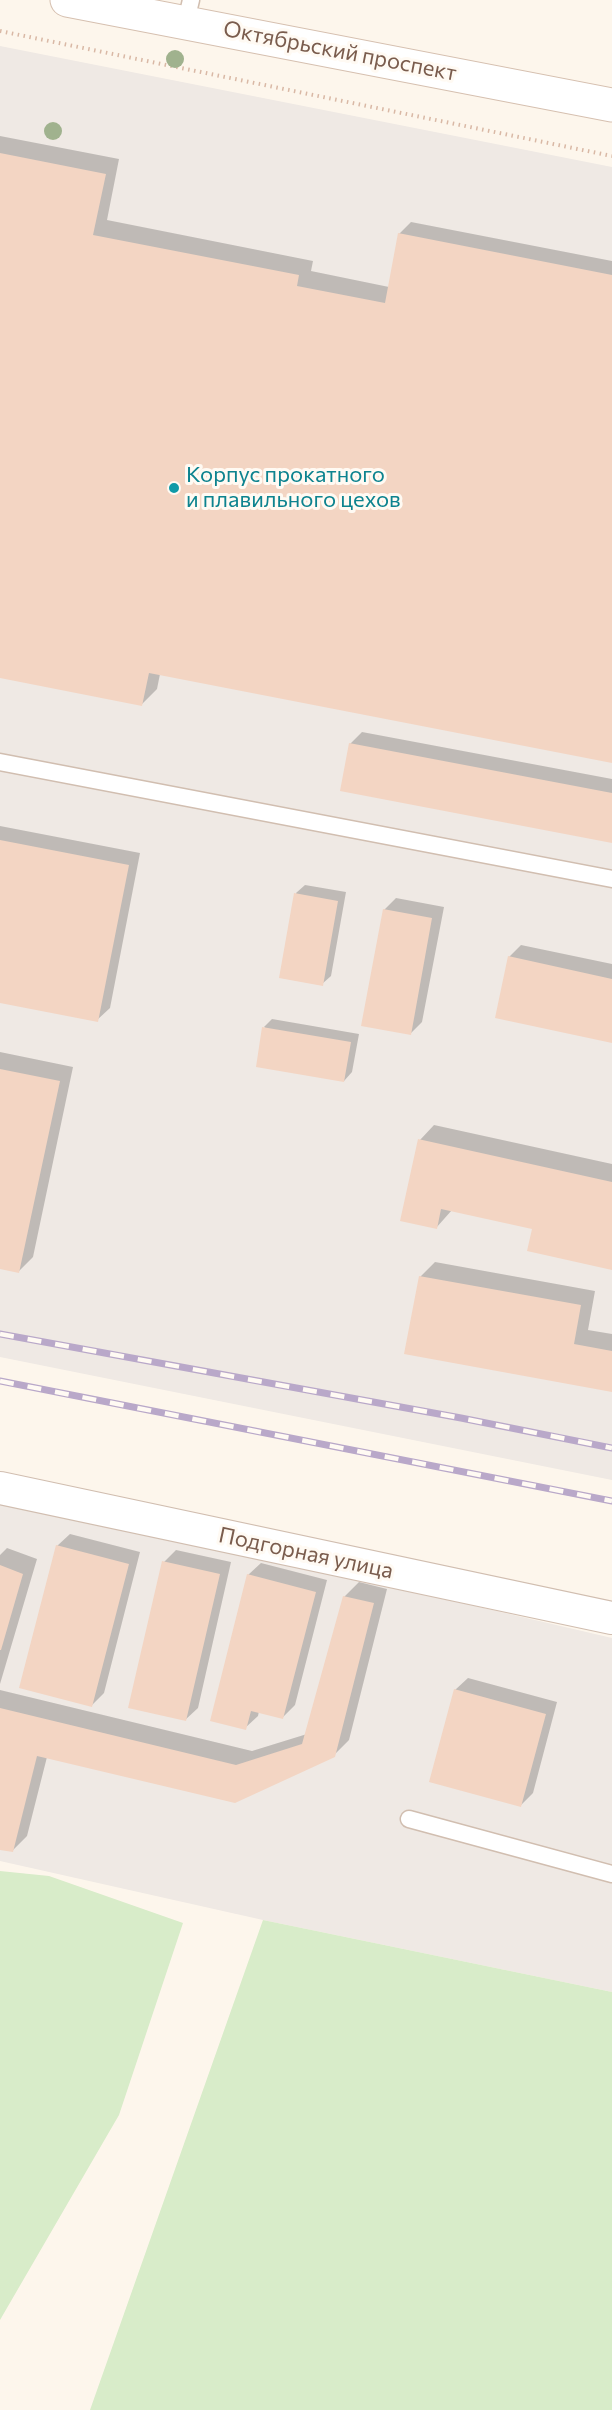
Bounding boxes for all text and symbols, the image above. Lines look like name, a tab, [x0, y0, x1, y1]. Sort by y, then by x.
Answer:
street label: Октябрьский проспект	[221, 15, 459, 87]
place label: Корпус прокатного и плавильного цехов	[186, 462, 401, 514]
marker: Корпус прокатного и плавильного цехов	[167, 481, 181, 495]
street label: Подгорная улица	[216, 1522, 396, 1584]

